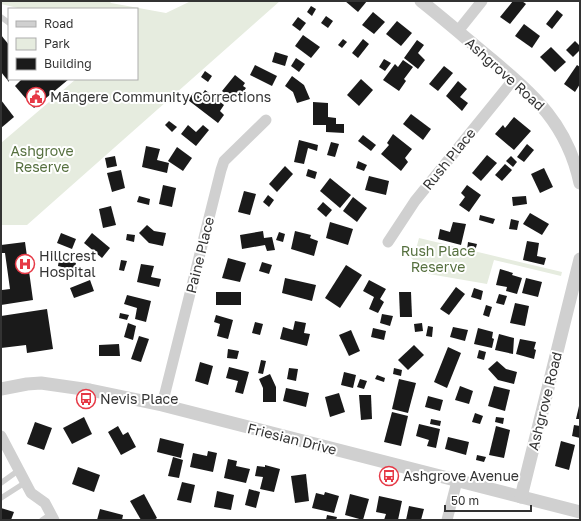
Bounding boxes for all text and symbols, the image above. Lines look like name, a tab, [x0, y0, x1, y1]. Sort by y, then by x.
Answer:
legend	[8, 8, 138, 80]
text: Road	[44, 16, 73, 31]
street label: Ashgrove Road	[462, 34, 549, 114]
text: Park	[44, 36, 70, 51]
text: Building	[44, 56, 92, 71]
public building icon: Māngere Community Corrections	[25, 86, 47, 108]
place label: Māngere Community Corrections	[50, 88, 271, 105]
street label: Rush Place	[419, 124, 479, 193]
park label: Ashgrove Reserve	[10, 142, 74, 175]
street label: Paine Place	[182, 215, 217, 295]
park label: Rush Place Reserve	[401, 242, 475, 275]
place label: Hillcrest Hospital	[39, 247, 96, 280]
hospital icon: Hillcrest Hospital	[14, 253, 36, 275]
street label: Ashgrove Road	[524, 350, 565, 452]
bus stop icon: Nevis Place	[75, 388, 97, 410]
place label: Nevis Place	[100, 390, 178, 407]
street label: Friesian Drive	[246, 419, 339, 458]
bus stop icon: Ashgrove Avenue	[378, 465, 400, 487]
place label: Ashgrove Avenue	[403, 467, 519, 484]
scale bar	[445, 487, 531, 513]
text: 50 m	[451, 493, 479, 508]

